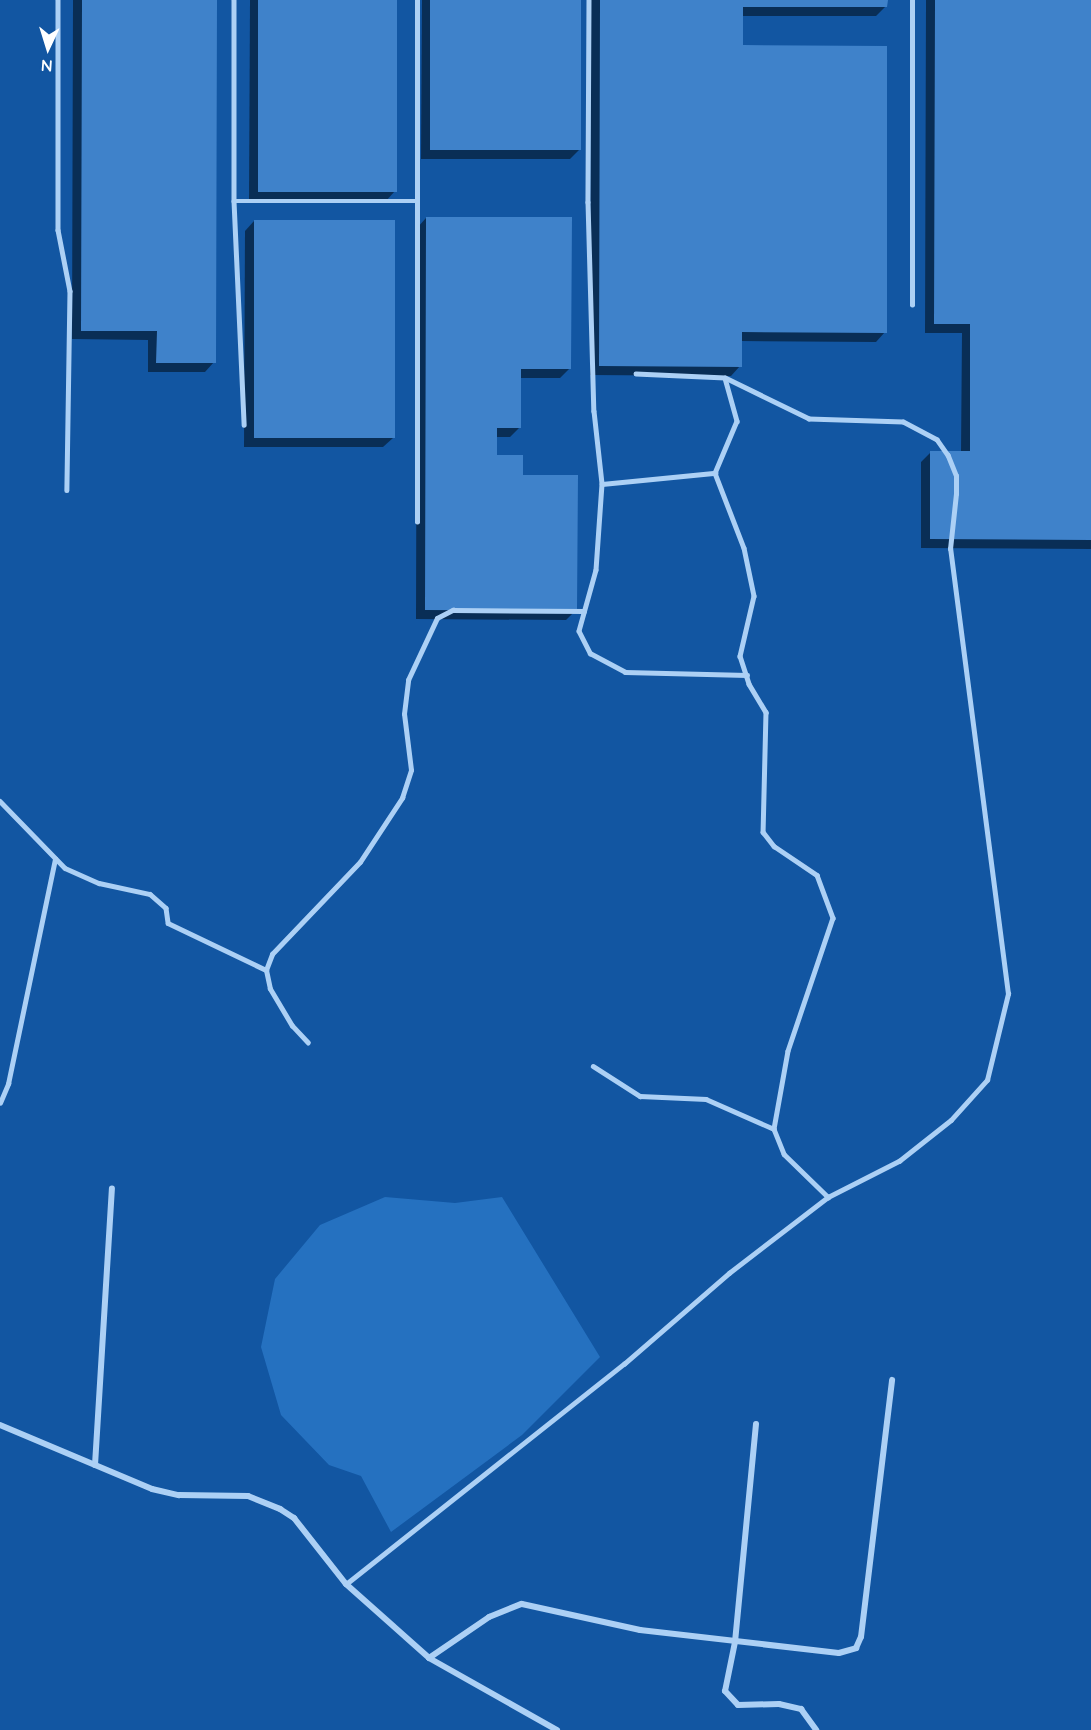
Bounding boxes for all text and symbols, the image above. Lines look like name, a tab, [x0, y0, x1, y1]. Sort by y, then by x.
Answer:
north arrow	[18, 18, 78, 78]
text: N	[40, 56, 53, 76]

